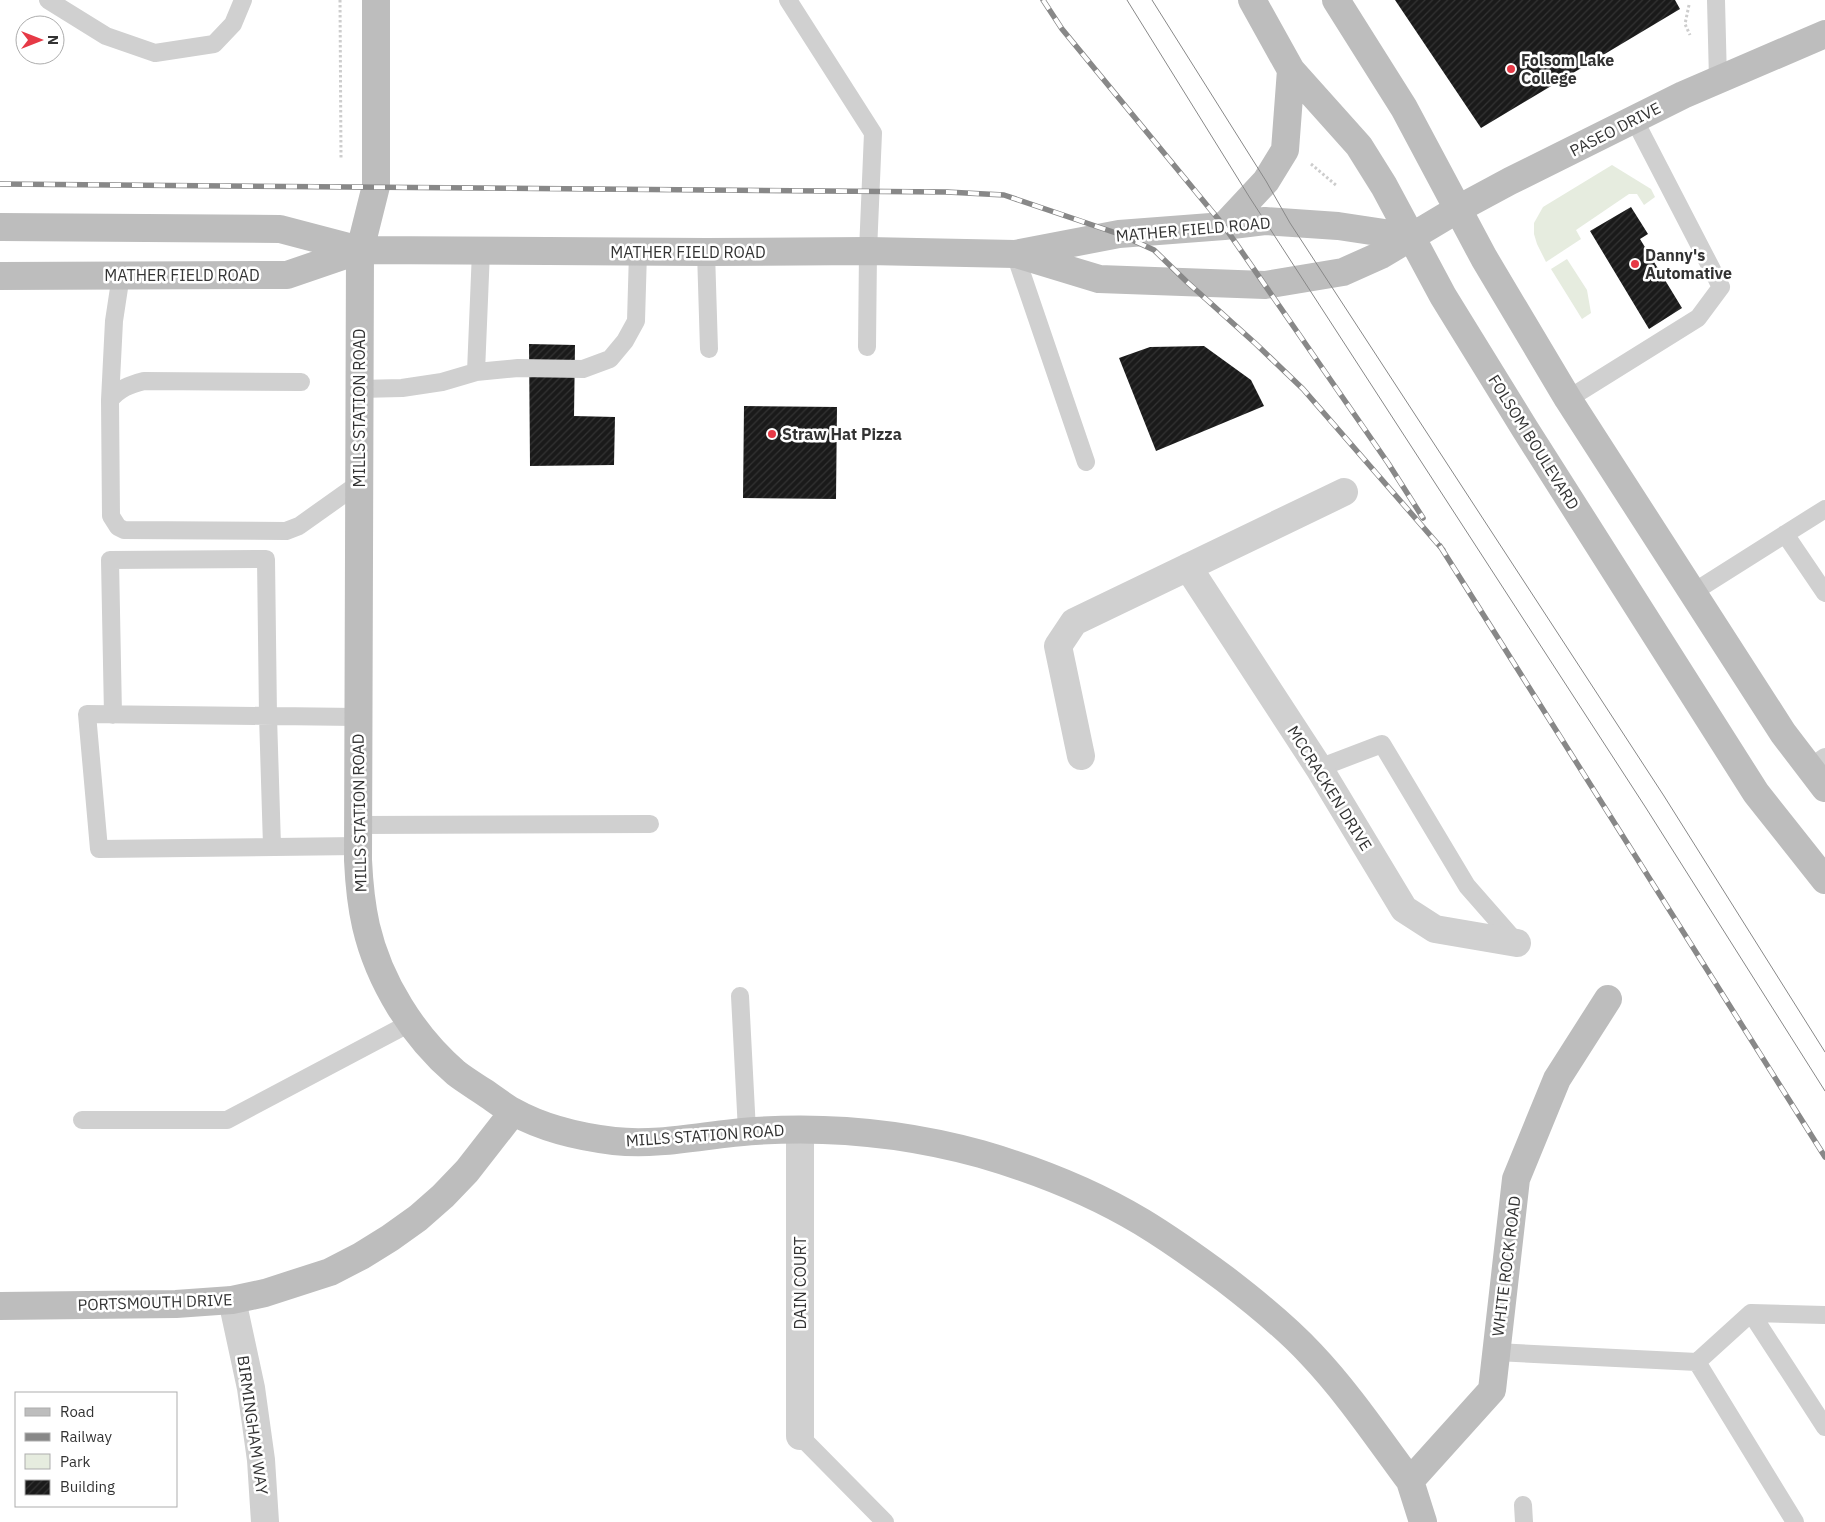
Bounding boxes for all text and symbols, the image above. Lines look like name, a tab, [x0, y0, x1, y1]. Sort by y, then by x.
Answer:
north arrow	[15, 15, 65, 65]
text: N	[44, 35, 62, 45]
place label: Folsom Lake College	[1521, 50, 1614, 88]
marker: Folsom Lake College	[1505, 63, 1517, 75]
street label: PASEO DRIVE	[1566, 98, 1664, 160]
street label: MATHER FIELD ROAD	[1115, 212, 1271, 246]
street label: MATHER FIELD ROAD	[610, 242, 766, 262]
place label: Danny's Automative	[1645, 245, 1732, 283]
marker: Danny's Automative	[1629, 258, 1641, 270]
street label: MATHER FIELD ROAD	[104, 265, 260, 285]
street label: MILLS STATION ROAD	[349, 329, 369, 487]
street label: FOLSOM BOULEVARD	[1484, 371, 1584, 513]
place label: Straw Hat Pizza	[782, 424, 902, 444]
marker: Straw Hat Pizza	[766, 428, 778, 440]
street label: MCCRACKEN DRIVE	[1283, 722, 1377, 854]
street label: MILLS STATION ROAD	[348, 733, 370, 893]
street label: MILLS STATION ROAD	[625, 1119, 785, 1151]
street label: WHITE ROCK ROAD	[1487, 1195, 1525, 1337]
street label: DAIN COURT	[790, 1236, 810, 1330]
street label: PORTSMOUTH DRIVE	[77, 1289, 233, 1315]
street label: BIRMINGHAM WAY	[233, 1354, 273, 1496]
legend	[15, 1392, 178, 1507]
text: Road	[60, 1402, 95, 1421]
text: Railway	[60, 1427, 113, 1446]
text: Park	[60, 1452, 90, 1471]
text: Building	[60, 1477, 115, 1496]

